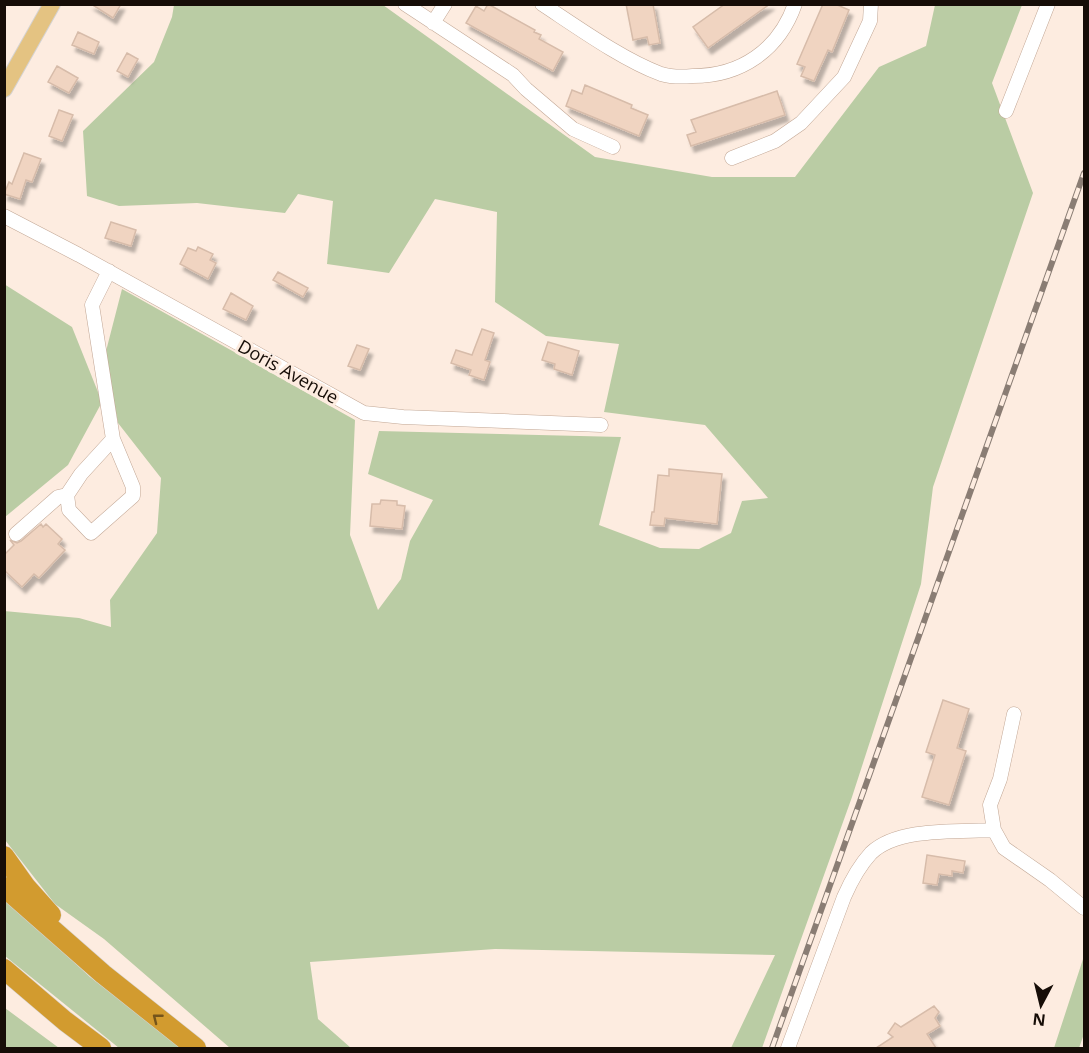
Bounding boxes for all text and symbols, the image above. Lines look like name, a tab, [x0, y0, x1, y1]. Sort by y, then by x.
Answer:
street label: Doris Avenue	[234, 334, 343, 409]
north arrow	[1011, 975, 1071, 1035]
text: N	[1031, 1008, 1047, 1032]
one-way arrow	[153, 1014, 164, 1025]

